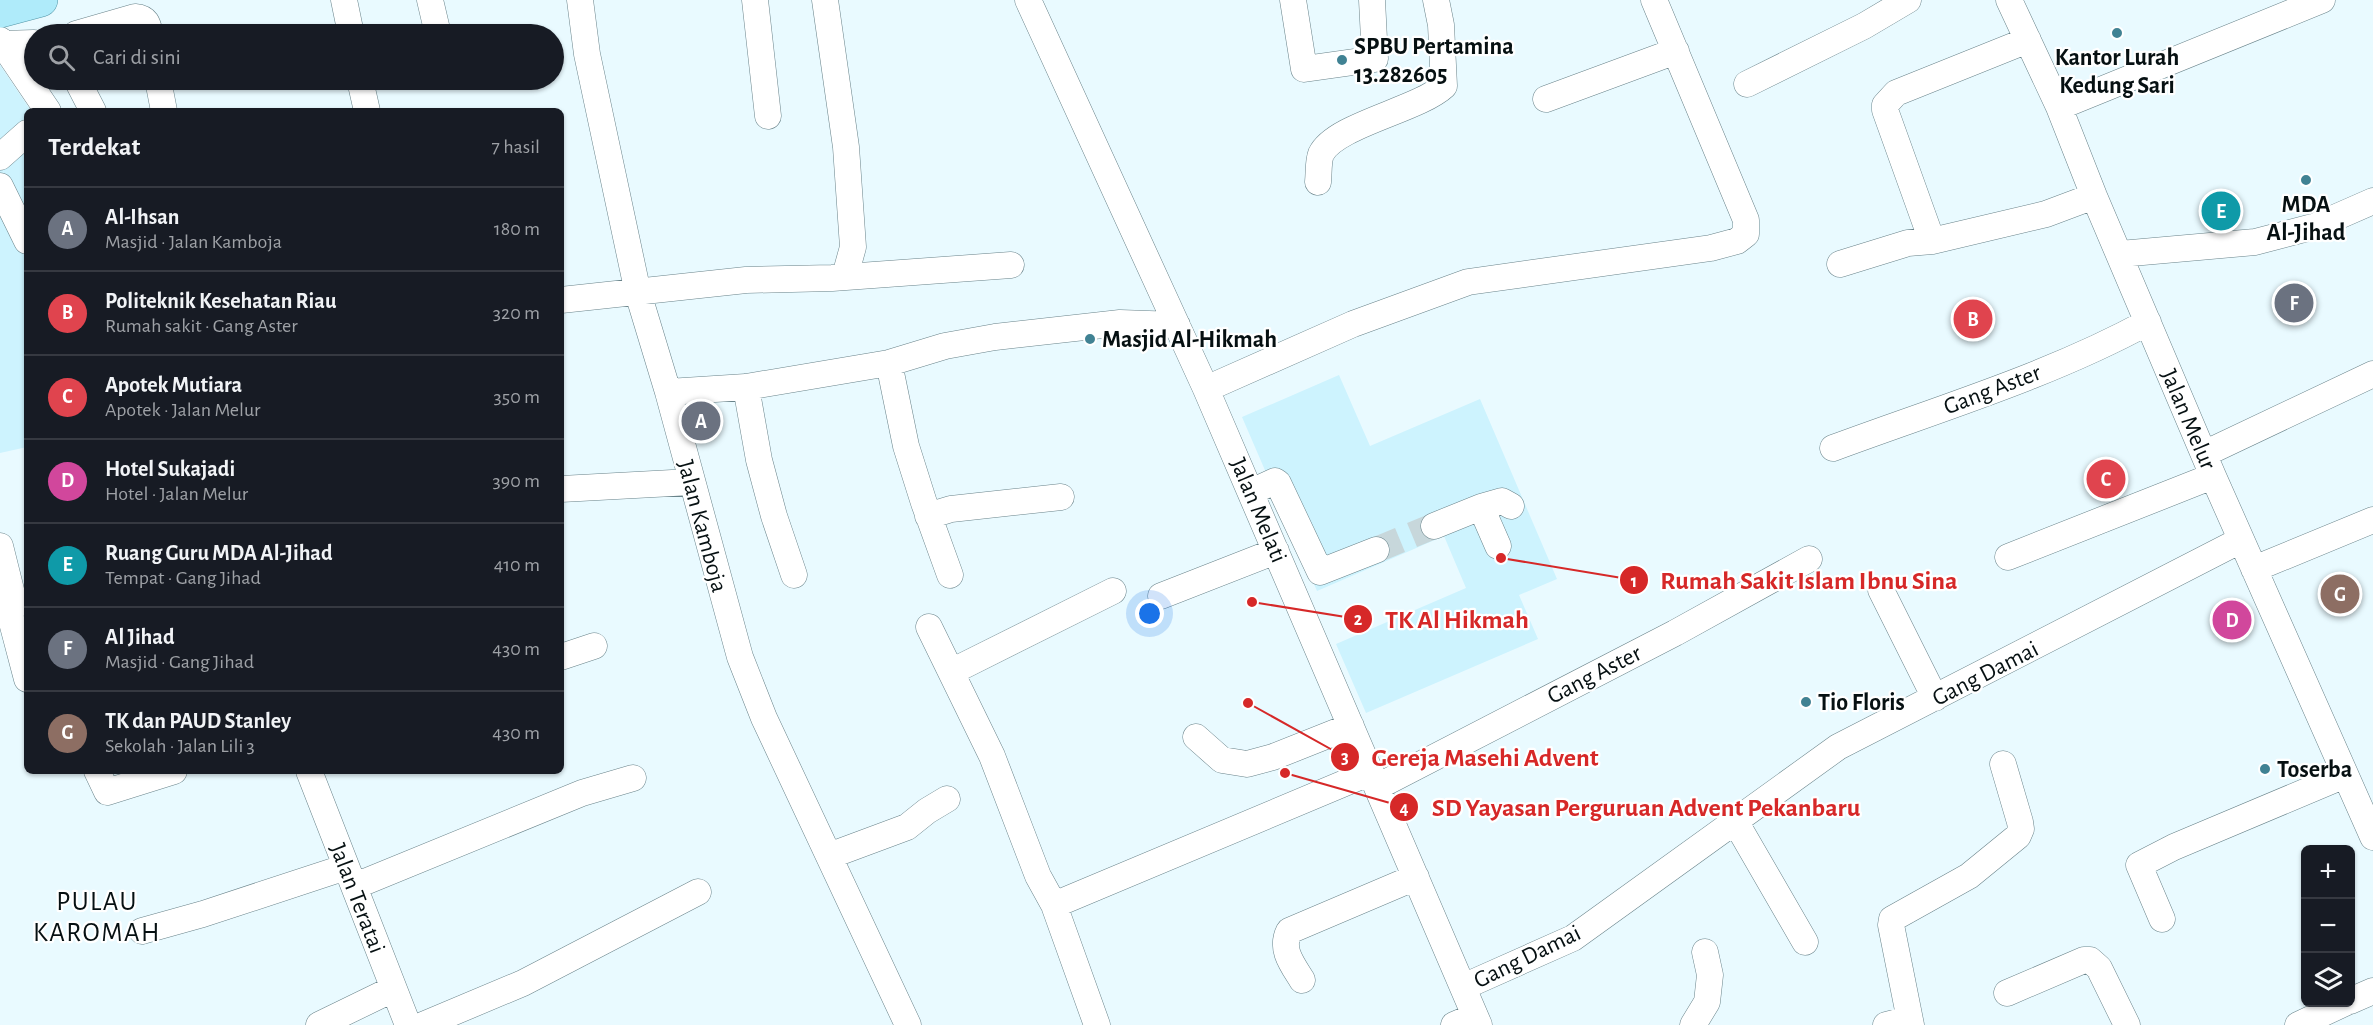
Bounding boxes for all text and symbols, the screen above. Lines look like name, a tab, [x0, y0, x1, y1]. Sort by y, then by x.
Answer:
search box	[24, 24, 564, 90]
marker: Kantor Lurah Kedung Sari	[2110, 26, 2124, 40]
place label: SPBU Pertamina 13.282605	[1354, 35, 1514, 87]
icon: search	[45, 41, 78, 74]
text: Cari di sini	[93, 46, 181, 68]
place label: Kantor Lurah Kedung Sari	[2055, 46, 2179, 98]
marker: SPBU Pertamina 13.282605	[1335, 53, 1349, 67]
text: Terdekat	[48, 134, 140, 160]
text: 7 hasil	[492, 137, 540, 157]
marker: MDA Al-Jihad	[2299, 173, 2313, 187]
pin: E	[2202, 188, 2240, 234]
place label: MDA Al-Jihad	[2267, 193, 2346, 245]
text: Al-Ihsan	[105, 206, 179, 228]
text: A	[62, 219, 74, 239]
text: 180 m	[494, 219, 540, 239]
text: Masjid · Jalan Kamboja	[105, 232, 282, 252]
pin: F	[2274, 280, 2314, 326]
text: Politeknik Kesehatan Riau	[105, 290, 336, 312]
pin: B	[1954, 296, 1992, 342]
text: B	[62, 303, 73, 323]
text: 320 m	[493, 303, 540, 323]
text: Rumah sakit · Gang Aster	[105, 316, 298, 336]
place label: Masjid Al-Hikmah	[1102, 328, 1277, 352]
marker: Masjid Al-Hikmah	[1083, 332, 1097, 346]
street label: Gang Aster	[1940, 360, 2044, 419]
street label: Jalan Melur	[2156, 366, 2220, 473]
text: Apotek Mutiara	[105, 374, 242, 396]
text: C	[62, 387, 73, 407]
text: 350 m	[494, 387, 540, 407]
pin: A	[682, 398, 720, 444]
text: Apotek · Jalan Melur	[105, 400, 260, 420]
street label: Jalan Melati	[1225, 455, 1291, 566]
pin: C	[2086, 456, 2126, 502]
text: Hotel Sukajadi	[105, 458, 235, 480]
street label: Jalan Kamboja	[673, 458, 731, 595]
text: D	[61, 471, 74, 491]
text: 390 m	[493, 471, 540, 491]
text: Hotel · Jalan Melur	[105, 484, 248, 504]
text: Ruang Guru MDA Al-Jihad	[105, 542, 333, 564]
text: E	[62, 555, 73, 575]
text: 410 m	[494, 555, 540, 575]
callout: Rumah Sakit Islam Ibnu Sina	[1619, 558, 1970, 602]
text: Tempat · Gang Jihad	[105, 568, 261, 588]
text: Rumah Sakit Islam Ibnu Sina	[1660, 568, 1958, 594]
pin: G	[2320, 572, 2360, 616]
text: 1	[1631, 573, 1637, 591]
callout: TK Al Hikmah	[1343, 597, 1541, 641]
pin: D	[2212, 598, 2252, 642]
your location	[1135, 599, 1164, 628]
text: TK Al Hikmah	[1385, 607, 1529, 633]
text: 2	[1354, 611, 1363, 629]
text: Al Jihad	[105, 626, 175, 648]
street label: Gang Damai	[1929, 637, 2042, 711]
text: F	[63, 639, 72, 659]
text: 430 m	[492, 639, 540, 659]
street label: Gang Aster	[1544, 641, 1646, 709]
text: Masjid · Gang Jihad	[105, 652, 254, 672]
place label: Tio Floris	[1818, 691, 1905, 715]
marker: Tio Floris	[1799, 695, 1813, 709]
text: TK dan PAUD Stanley	[105, 710, 291, 732]
text: G	[62, 723, 73, 743]
text: 430 m	[492, 723, 540, 743]
callout: Gereja Masehi Advent	[1330, 735, 1611, 779]
text: Sekolah · Jalan Lili 3	[105, 736, 255, 756]
text: Gereja Masehi Advent	[1371, 745, 1599, 771]
text: 3	[1341, 749, 1349, 767]
place label: Toserba	[2277, 758, 2352, 782]
marker: Toserba	[2258, 762, 2272, 776]
callout: SD Yayasan Perguruan Advent Pekanbaru	[1389, 785, 1872, 829]
text: SD Yayasan Perguruan Advent Pekanbaru	[1432, 795, 1861, 821]
text: 4	[1399, 800, 1409, 818]
street label: Jalan Teratai	[325, 840, 389, 957]
map controls	[2301, 845, 2355, 1007]
button: +	[2301, 845, 2355, 899]
district label: PULAU KAROMAH	[33, 888, 161, 946]
button: −	[2301, 899, 2355, 953]
street label: Gang Damai	[1470, 921, 1585, 993]
button: layers	[2301, 953, 2355, 1007]

